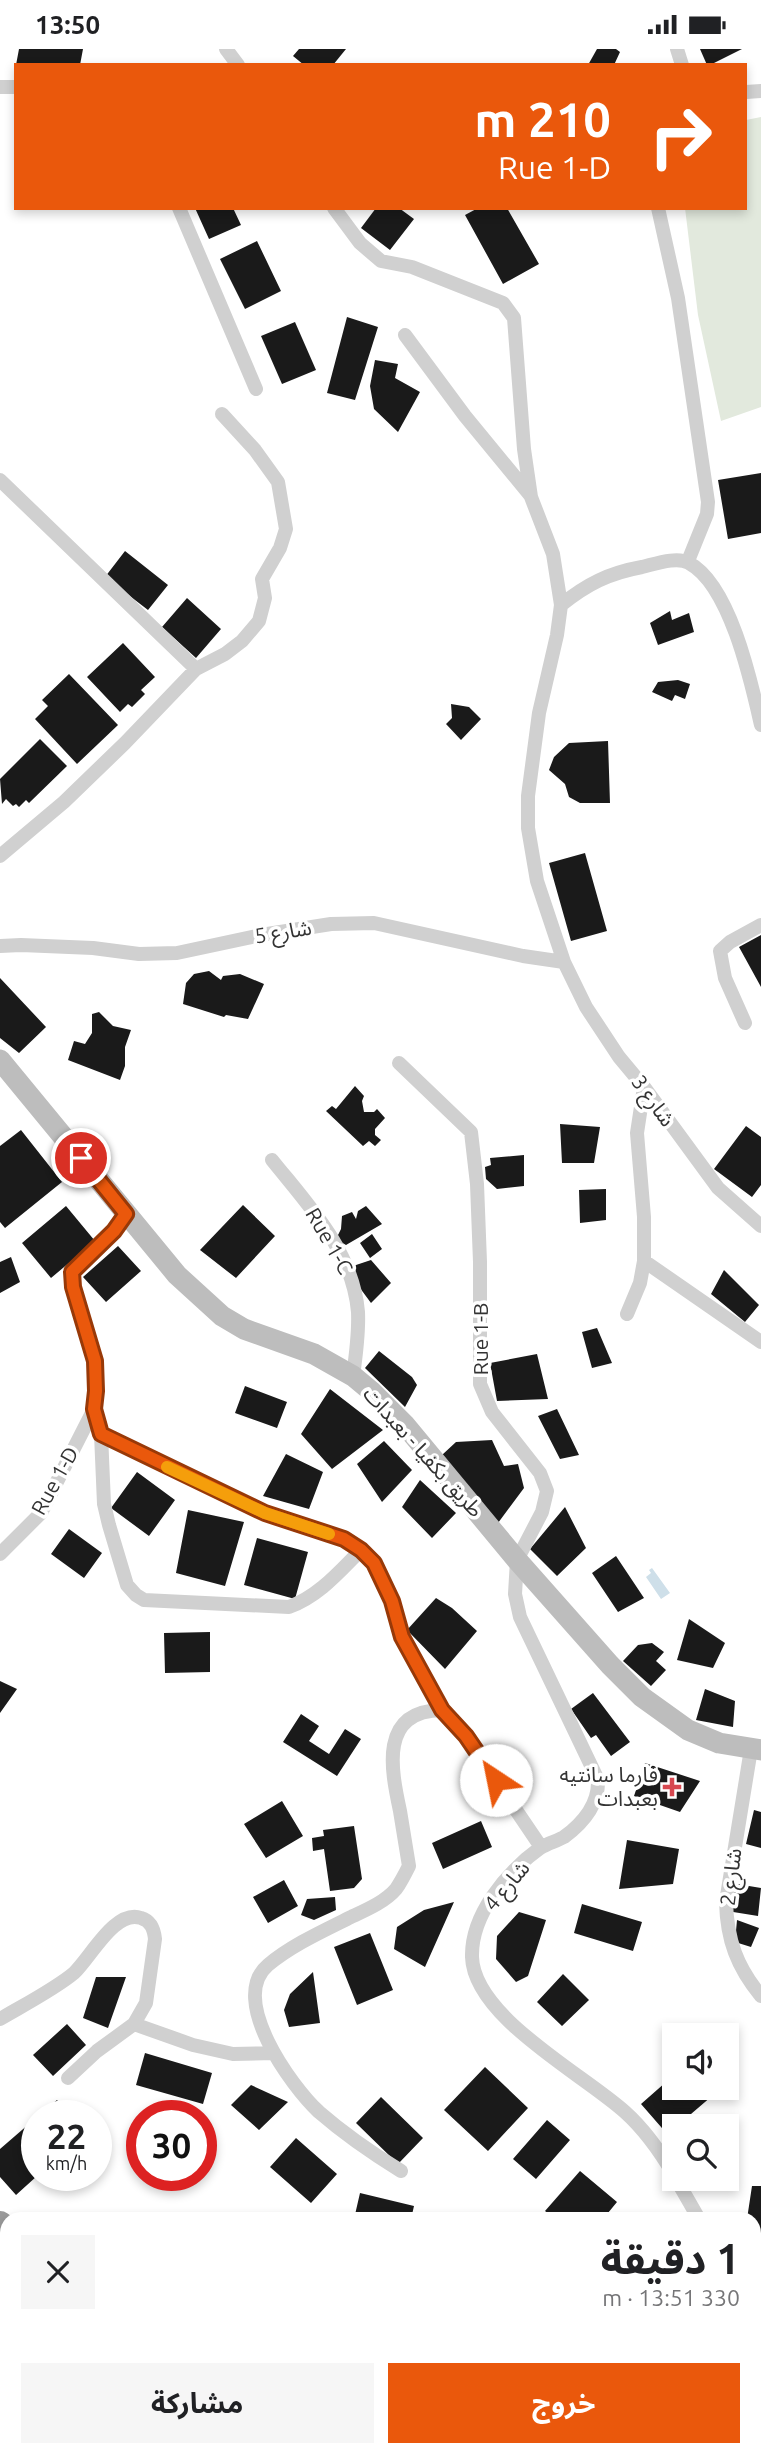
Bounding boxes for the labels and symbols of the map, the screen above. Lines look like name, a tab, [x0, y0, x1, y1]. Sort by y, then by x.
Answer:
street label: شارع 5	[253, 915, 314, 951]
street label: شارع 3	[624, 1070, 680, 1133]
pin	[51, 1128, 111, 1188]
street label: Rue 1-C	[301, 1203, 358, 1278]
street label: Rue 1-B	[468, 1303, 492, 1375]
street label: طريق بكفيا - بعبدات	[357, 1381, 489, 1523]
street label: Rue 1-D	[26, 1442, 83, 1519]
position arrow	[459, 1743, 533, 1817]
place label: فارما سانتيه بعبدات	[560, 1762, 658, 1810]
marker: فارما سانتيه بعبدات	[664, 1779, 680, 1795]
street label: شارع 2	[715, 1847, 749, 1907]
street label: شارع 4	[479, 1856, 537, 1918]
speed limit sign: 30	[126, 2100, 217, 2191]

